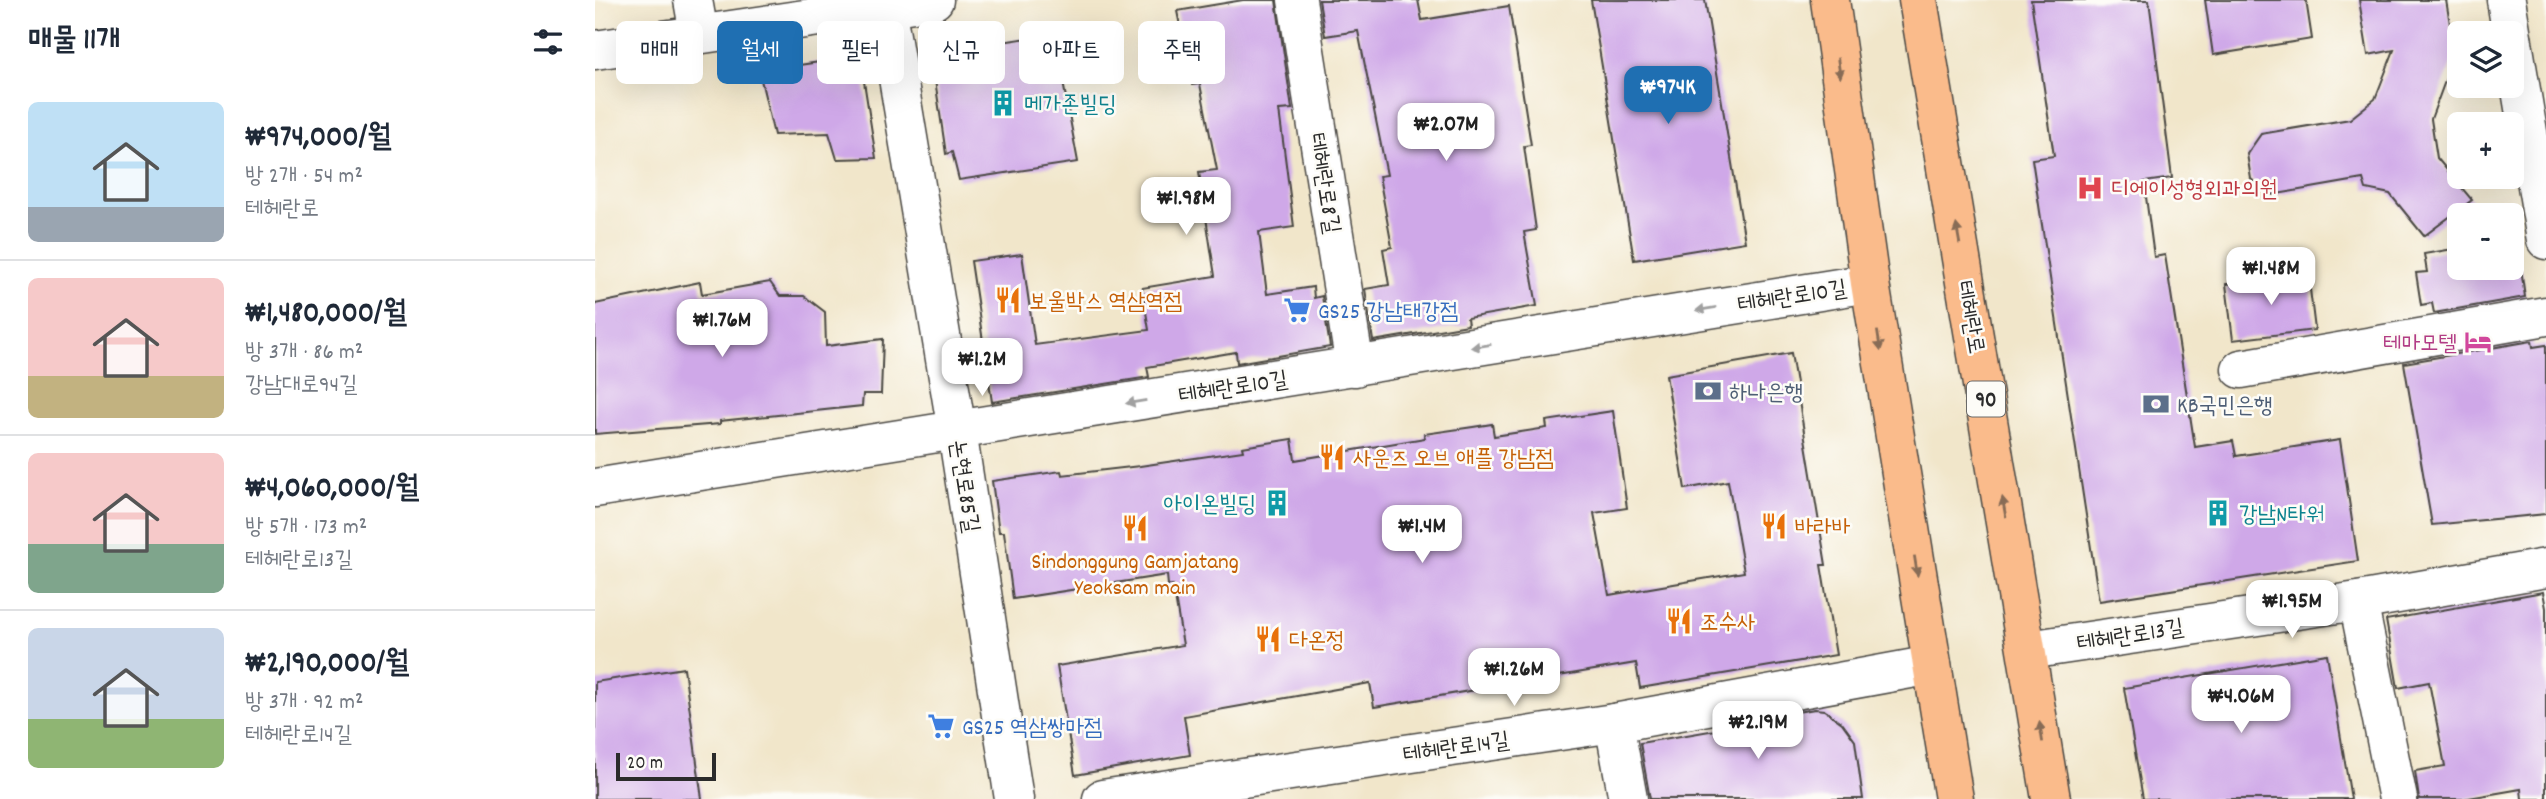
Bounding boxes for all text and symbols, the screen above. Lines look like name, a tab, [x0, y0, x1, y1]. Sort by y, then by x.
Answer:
text: 매물 11개	[28, 21, 120, 64]
chip: 매매	[616, 21, 703, 84]
chip: 월세	[717, 21, 803, 84]
chip: 필터	[817, 21, 904, 84]
chip: 신규	[918, 21, 1005, 84]
chip: 아파트	[1019, 21, 1124, 84]
chip: 주택	[1138, 21, 1225, 84]
map controls	[2447, 21, 2524, 280]
button: layers	[2447, 21, 2524, 98]
icon: filters	[529, 23, 567, 61]
one-way arrow	[1834, 57, 1845, 79]
pin: ₩974K	[1619, 66, 1717, 126]
text: ₩974K	[1640, 72, 1696, 105]
building icon: 메가존빌딩	[988, 88, 1018, 118]
place label: 메가존빌딩	[1024, 90, 1117, 123]
pin: ₩2.07M	[1389, 104, 1503, 163]
text: ₩2.07M	[1414, 109, 1479, 142]
button: +	[2447, 112, 2524, 189]
text: ₩974,000/월	[245, 118, 391, 161]
icon: home	[84, 130, 168, 214]
street label: 테헤란로8길	[1298, 131, 1347, 236]
text: 방 2개 · 54 m²	[245, 161, 363, 194]
hospital icon: 디에이성형외과의원	[2075, 173, 2105, 203]
place label: 디에이성형외과의원	[2111, 175, 2278, 208]
pin: ₩1.98M	[1129, 177, 1243, 237]
text: ₩1.98M	[1157, 183, 1215, 216]
text: 테헤란로	[245, 194, 319, 227]
button: −	[2447, 203, 2524, 280]
one-way arrow	[1952, 223, 1963, 245]
pin: ₩1.48M	[2214, 247, 2328, 307]
text: ₩1.48M	[2242, 253, 2300, 286]
street label: 테헤란로10길	[1736, 274, 1850, 323]
street label: 테헤란로	[1946, 278, 1991, 357]
restaurant icon: 보울박스 역삼역점	[993, 285, 1023, 315]
place label: 보울박스 역삼역점	[1029, 287, 1182, 320]
text: ₩1,480,000/월	[245, 294, 407, 337]
supermarket icon: GS25 강남태강점	[1282, 295, 1312, 325]
place label: GS25 강남태강점	[1318, 297, 1458, 330]
pin: ₩1.76M	[665, 300, 779, 359]
one-way arrow	[1695, 304, 1717, 315]
text: ₩1.76M	[693, 305, 751, 338]
icon: home	[84, 306, 168, 390]
hotel icon: 테마모텔	[2463, 327, 2493, 357]
place label: 테마모텔	[2383, 329, 2457, 362]
one-way arrow	[1874, 330, 1885, 352]
text: 방 3개 · 86 m²	[245, 337, 363, 370]
pin: ₩1.2M	[933, 338, 1031, 398]
one-way arrow	[1470, 341, 1492, 352]
text: ₩1.2M	[958, 344, 1006, 377]
street label: 테헤란로10길	[1177, 365, 1291, 414]
text: 강남대로94길	[245, 370, 358, 403]
bank icon: 하나은행	[1693, 376, 1723, 406]
place label: 하나은행	[1729, 378, 1803, 411]
road number: 90	[1967, 382, 2005, 416]
bank icon: KB국민은행	[2141, 389, 2171, 419]
place label: KB국민은행	[2177, 391, 2273, 424]
one-way arrow	[1125, 397, 1147, 408]
street label: 논현로85길	[939, 438, 986, 536]
restaurant icon: 사운즈 오브 애플 강남점	[1317, 442, 1347, 472]
place label: 사운즈 오브 애플 강남점	[1353, 444, 1554, 477]
text: ₩4,060,000/월	[245, 469, 419, 512]
icon: home	[84, 481, 168, 565]
building icon: 아이온빌딩	[1262, 488, 1292, 518]
place label: 아이온빌딩	[1163, 490, 1256, 523]
one-way arrow	[1998, 496, 2009, 518]
building icon: 강남N타워	[2203, 498, 2233, 528]
place label: 강남N타워	[2239, 500, 2324, 533]
pin: ₩1.4M	[1373, 505, 1471, 565]
text: ₩1.4M	[1398, 511, 1446, 544]
restaurant icon: 바라바	[1759, 511, 1789, 541]
text: 방 5개 · 173 m²	[245, 512, 367, 545]
restaurant icon: Sindonggung Gamjatang Yeoksam main	[1120, 513, 1150, 543]
place label: 바라바	[1795, 513, 1851, 546]
text: 테헤란로13길	[245, 545, 353, 578]
place label: Sindonggung Gamjatang Yeoksam main	[1031, 547, 1239, 606]
one-way arrow	[1911, 555, 1922, 577]
pin: ₩1.95M	[2235, 580, 2349, 640]
text: ₩1.95M	[2262, 586, 2322, 619]
restaurant icon: 조수사	[1664, 606, 1694, 636]
place label: 조수사	[1700, 608, 1756, 641]
street label: 테헤란로13길	[2075, 613, 2186, 662]
restaurant icon: 다온정	[1253, 624, 1283, 654]
place label: 다온정	[1289, 626, 1345, 659]
text: ₩2,190,000/월	[245, 644, 409, 687]
pin: ₩1.26M	[1457, 648, 1571, 708]
text: ₩1.26M	[1484, 654, 1544, 687]
icon: home	[84, 656, 168, 740]
pin: ₩4.06M	[2184, 676, 2298, 735]
text: ₩4.06M	[2208, 681, 2274, 714]
text: 방 3개 · 92 m²	[245, 687, 363, 720]
pin: ₩2.19M	[1701, 702, 1815, 761]
text: ₩2.19M	[1728, 707, 1788, 740]
supermarket icon: GS25 역삼쌍마점	[926, 711, 956, 741]
place label: GS25 역삼쌍마점	[962, 713, 1102, 746]
text: 테헤란로14길	[245, 720, 352, 753]
one-way arrow	[2035, 720, 2046, 742]
street label: 테헤란로14길	[1401, 726, 1512, 773]
scale bar	[616, 750, 716, 782]
text: 20 m	[627, 751, 663, 778]

